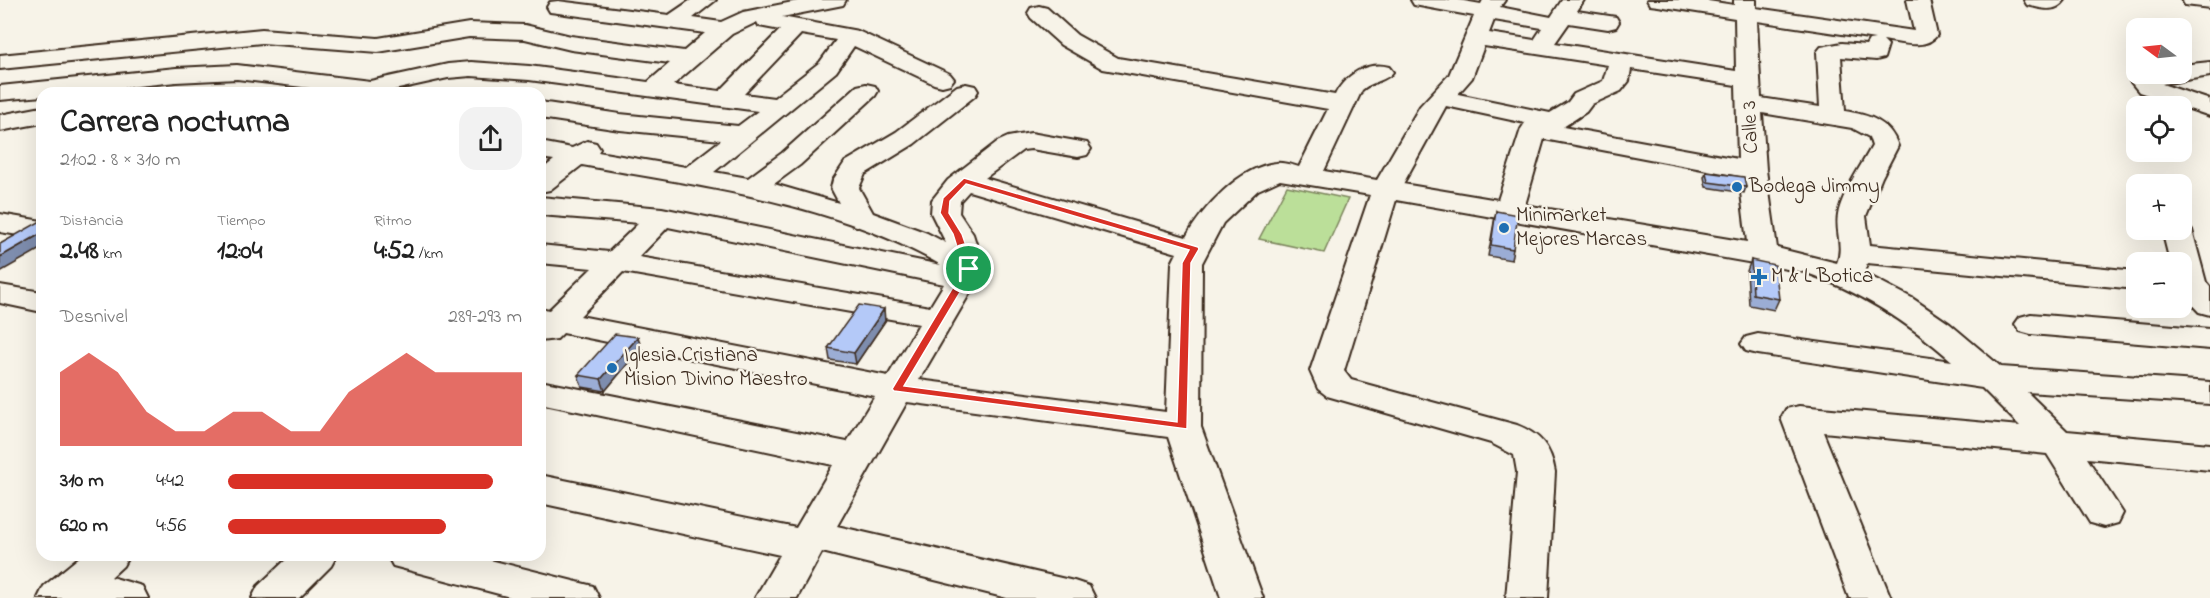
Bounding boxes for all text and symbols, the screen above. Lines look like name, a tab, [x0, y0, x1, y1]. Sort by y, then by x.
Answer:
north arrow	[2126, 18, 2192, 84]
map controls	[2126, 18, 2192, 318]
button: locate	[2126, 96, 2192, 162]
text: Carrera nocturna	[60, 99, 290, 147]
street label: Calle 3	[1735, 100, 1767, 154]
button: share	[459, 107, 522, 170]
text: 21:02 · 8 × 310 m	[60, 146, 181, 175]
place label: Bodega Jimmy	[1748, 172, 1880, 204]
button: +	[2126, 174, 2192, 240]
marker: Bodega Jimmy	[1730, 180, 1744, 194]
place label: Minimarket Mejores Marcas	[1516, 201, 1647, 255]
text: Distancia	[60, 209, 123, 233]
text: Tiempo	[217, 209, 266, 233]
text: Ritmo	[374, 209, 412, 233]
marker: Minimarket Mejores Marcas	[1497, 221, 1511, 235]
text: 2.48	[60, 233, 99, 271]
text: 12:04	[217, 233, 262, 271]
text: 4:52	[374, 233, 415, 271]
text: km	[99, 242, 122, 266]
text: /km	[415, 242, 443, 266]
pin	[943, 243, 994, 294]
icon: arrive	[952, 252, 985, 285]
button: −	[2126, 252, 2192, 318]
place label: M & L Botica	[1771, 262, 1873, 292]
marker: M & L Botica	[1752, 270, 1766, 284]
text: Desnivel	[60, 303, 128, 332]
text: 289–293 m	[448, 303, 522, 332]
place label: Iglesia Cristiana Mision Divino Maestro	[624, 341, 808, 395]
marker: Iglesia Cristiana Mision Divino Maestro	[605, 361, 619, 375]
text: 310 m	[60, 467, 104, 496]
text: 4:42	[156, 467, 184, 496]
text: 620 m	[60, 512, 108, 541]
text: 4:56	[156, 512, 186, 541]

